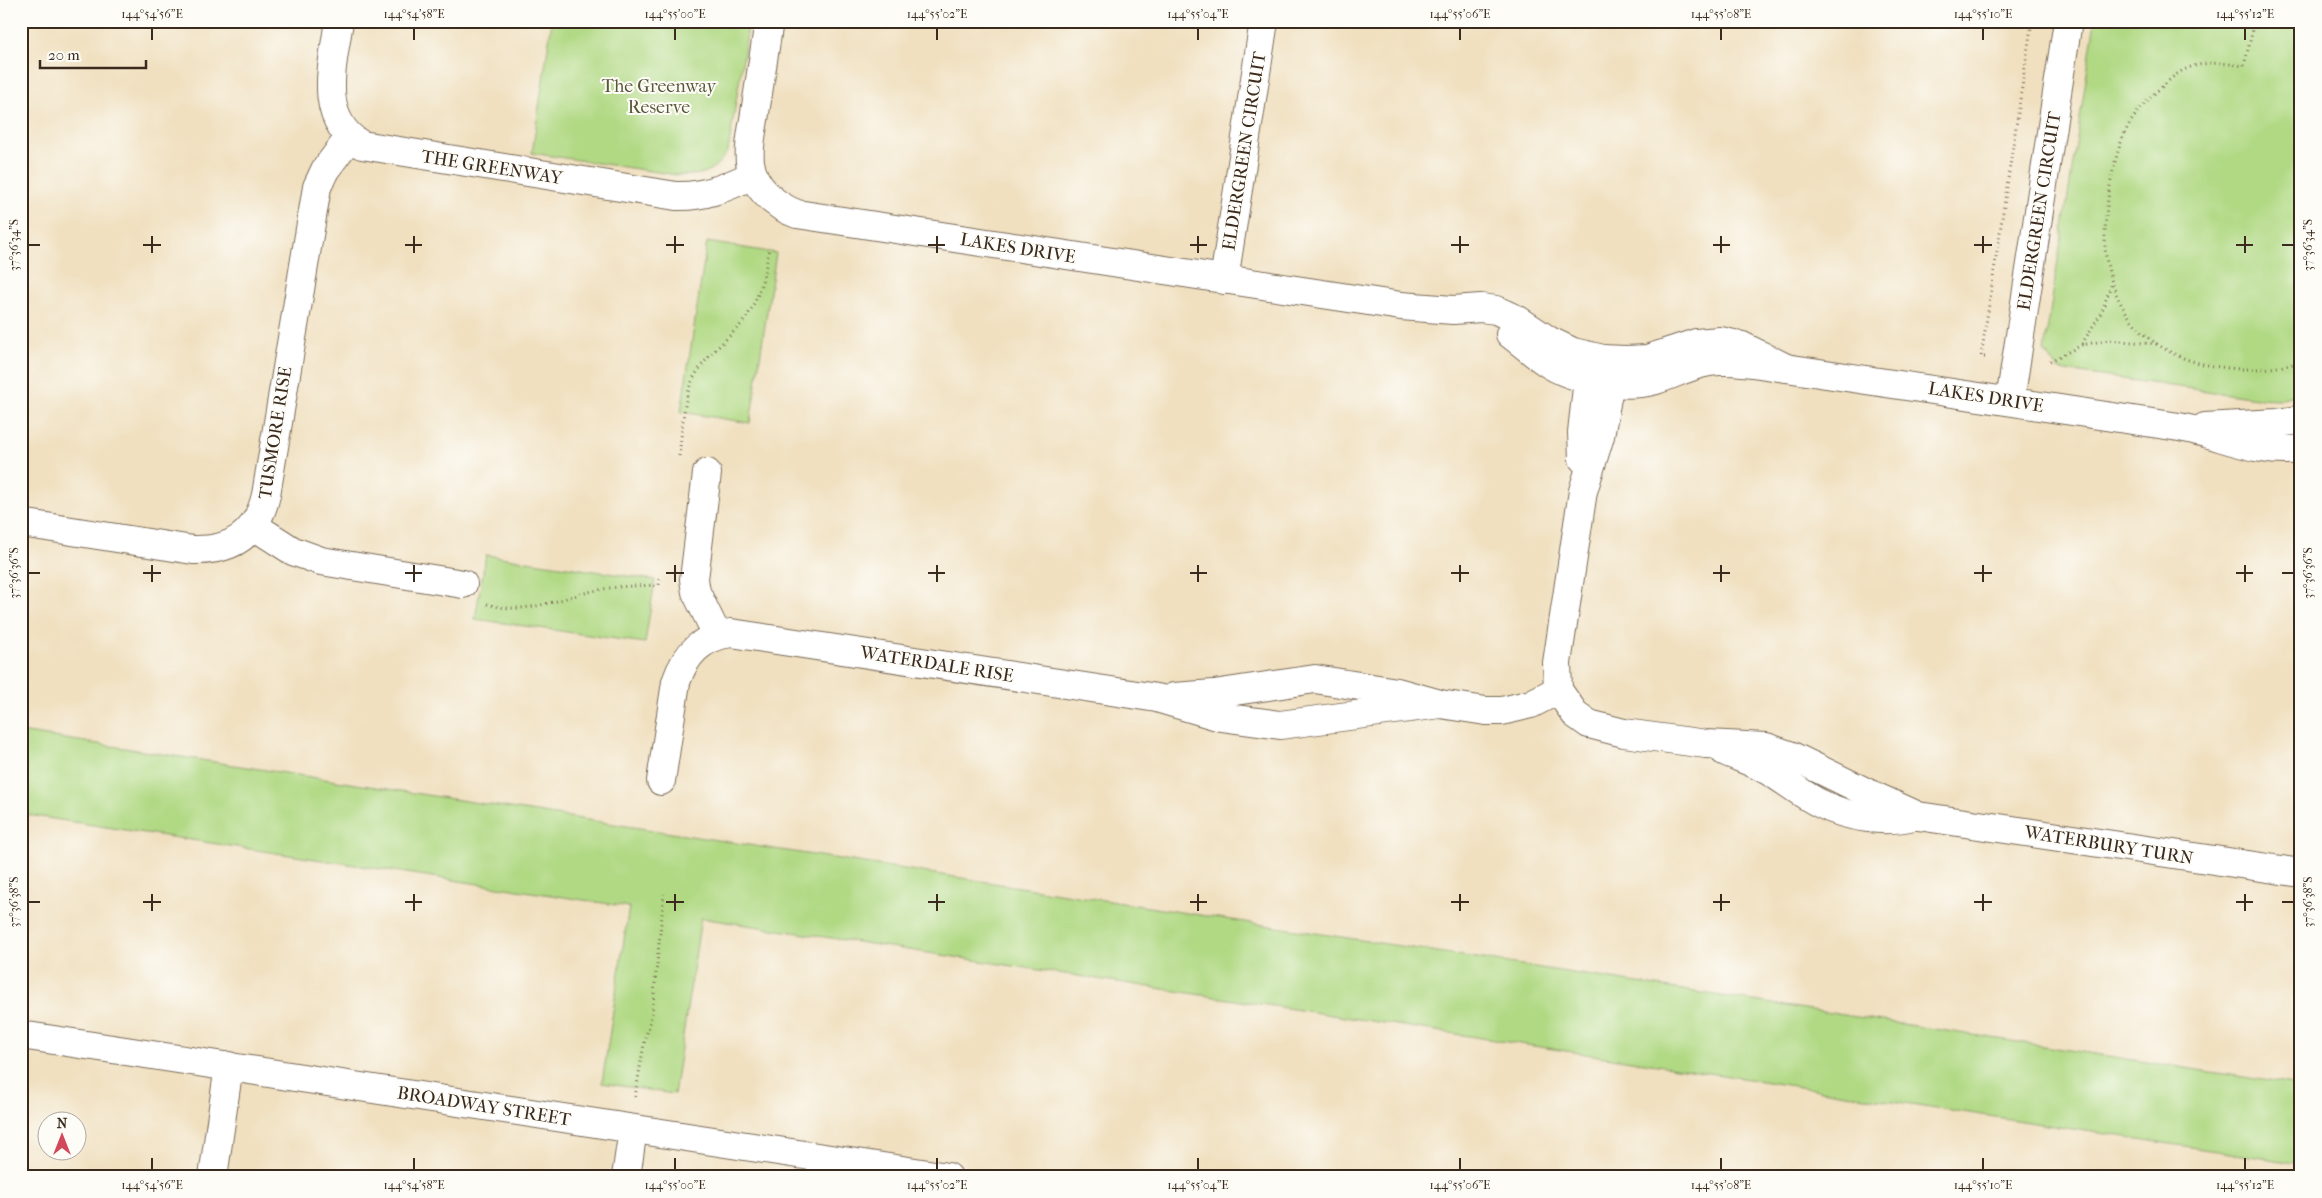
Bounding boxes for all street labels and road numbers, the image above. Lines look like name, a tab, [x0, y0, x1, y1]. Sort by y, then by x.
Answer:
street label: ELDERGREEN CIRCUIT	[1218, 49, 1271, 252]
street label: ELDERGREEN CIRCUIT	[2013, 109, 2066, 312]
street label: THE GREENWAY	[420, 146, 565, 189]
street label: LAKES DRIVE	[959, 229, 1077, 268]
street label: TUSMORE RISE	[255, 365, 296, 501]
street label: LAKES DRIVE	[1927, 378, 2045, 417]
street label: WATERDALE RISE	[858, 642, 1015, 687]
street label: WATERBURY TURN	[2022, 822, 2195, 869]
street label: BROADWAY STREET	[396, 1082, 573, 1131]

